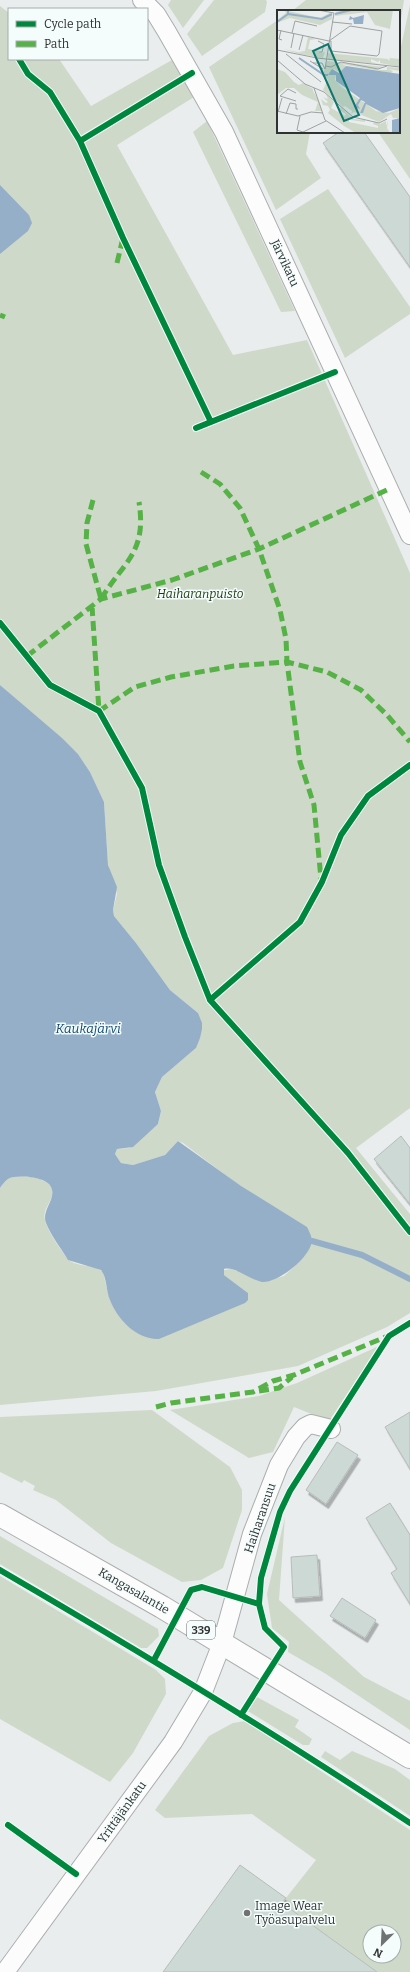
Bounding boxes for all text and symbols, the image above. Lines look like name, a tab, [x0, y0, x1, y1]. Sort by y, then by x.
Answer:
legend	[8, 8, 148, 60]
inset map	[277, 10, 400, 133]
text: Cycle path	[44, 17, 102, 31]
text: Path	[44, 37, 70, 51]
street label: Järvikatu	[268, 236, 302, 289]
park label: Haiharanpuisto	[157, 587, 244, 601]
water label: Kaukajärvi	[55, 1021, 121, 1036]
street label: Haiharansuu	[241, 1481, 279, 1555]
street label: Kangasalantie	[96, 1565, 172, 1617]
road number: 339	[187, 1621, 215, 1639]
street label: Yrittäjänkatu	[95, 1778, 149, 1846]
place label: Image Wear Työasupalvelu	[255, 1899, 336, 1927]
marker: Image Wear Työasupalvelu	[242, 1908, 252, 1918]
north arrow	[362, 1924, 402, 1964]
text: N	[371, 1945, 385, 1960]

